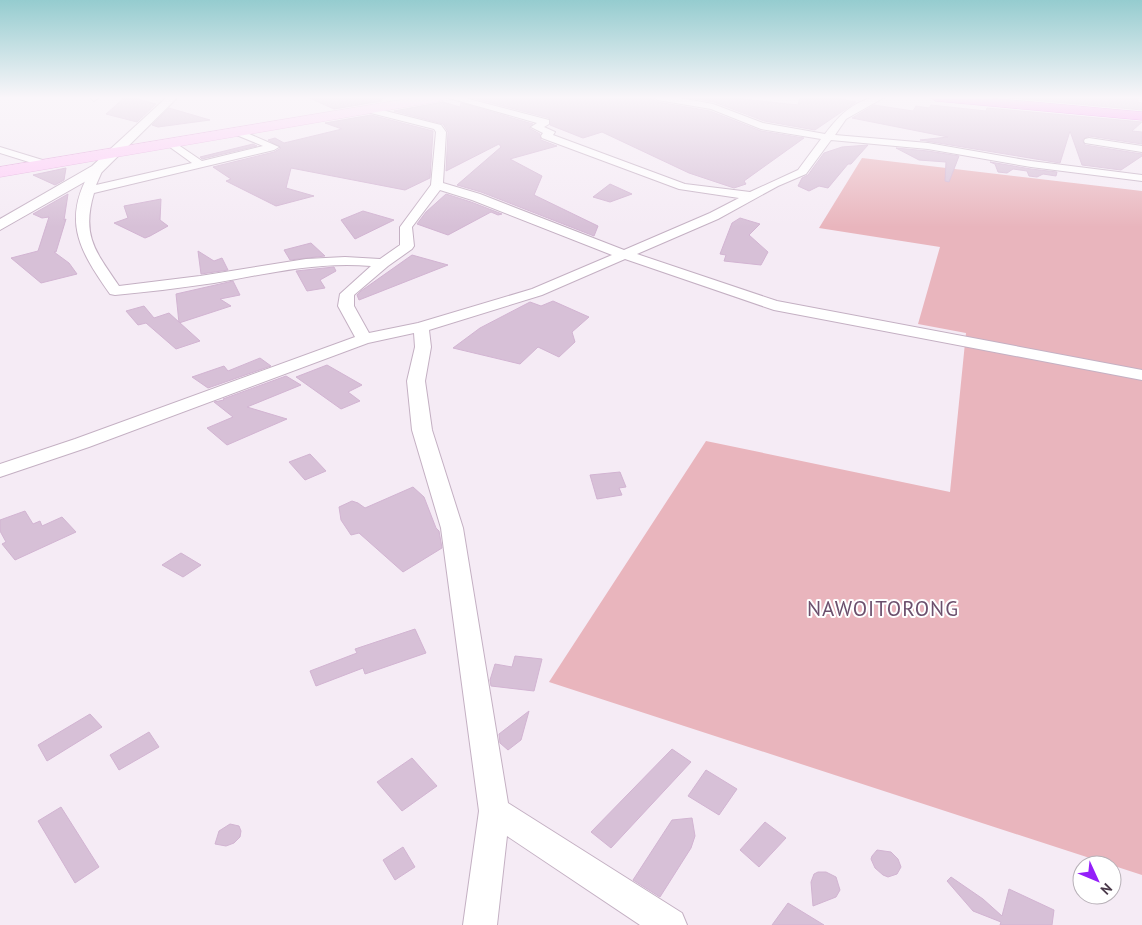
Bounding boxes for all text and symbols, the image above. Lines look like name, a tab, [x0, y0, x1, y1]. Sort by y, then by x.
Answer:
district label: NAWOITORONG	[807, 595, 959, 622]
north arrow	[1072, 855, 1122, 905]
text: N	[1097, 879, 1116, 899]

